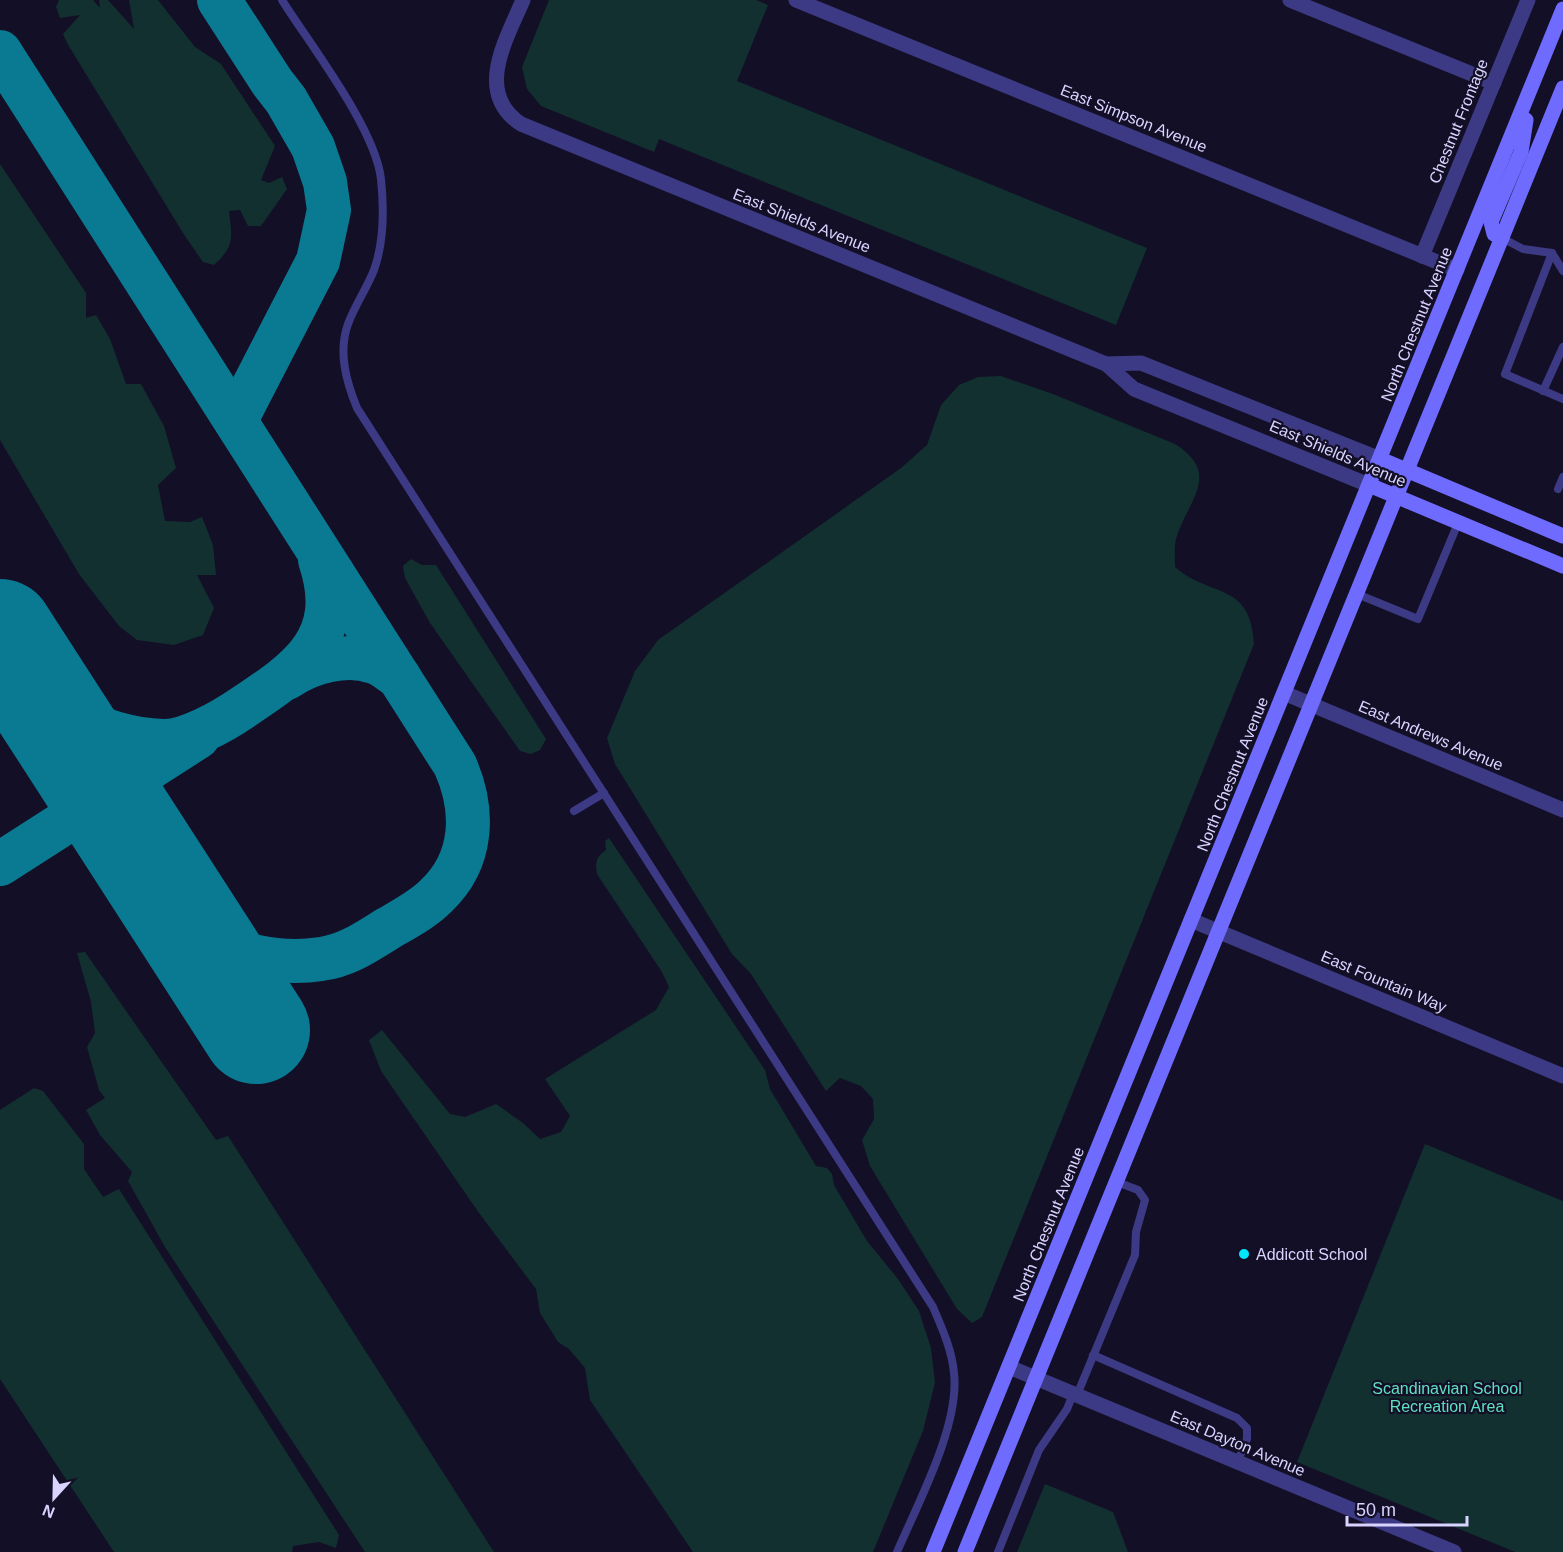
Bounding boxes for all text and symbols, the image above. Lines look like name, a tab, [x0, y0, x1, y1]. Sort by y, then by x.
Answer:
street label: Chestnut Frontage	[1426, 56, 1491, 186]
street label: East Simpson Avenue	[1058, 81, 1210, 156]
street label: East Shields Avenue	[731, 185, 873, 256]
street label: North Chestnut Avenue	[1378, 244, 1455, 404]
street label: East Shields Avenue	[1267, 417, 1409, 490]
street label: North Chestnut Avenue	[1194, 694, 1271, 854]
street label: East Andrews Avenue	[1356, 697, 1506, 774]
street label: East Fountain Way	[1319, 947, 1449, 1016]
street label: North Chestnut Avenue	[1010, 1144, 1087, 1304]
place label: Addicott School	[1256, 1246, 1367, 1263]
marker: Addicott School	[1237, 1247, 1251, 1261]
park label: Scandinavian School Recreation Area	[1372, 1380, 1522, 1415]
street label: East Dayton Avenue	[1168, 1407, 1308, 1480]
north arrow	[24, 1468, 84, 1528]
scale bar	[1347, 1489, 1467, 1527]
text: 50 m	[1356, 1500, 1396, 1520]
text: N	[40, 1501, 57, 1521]

